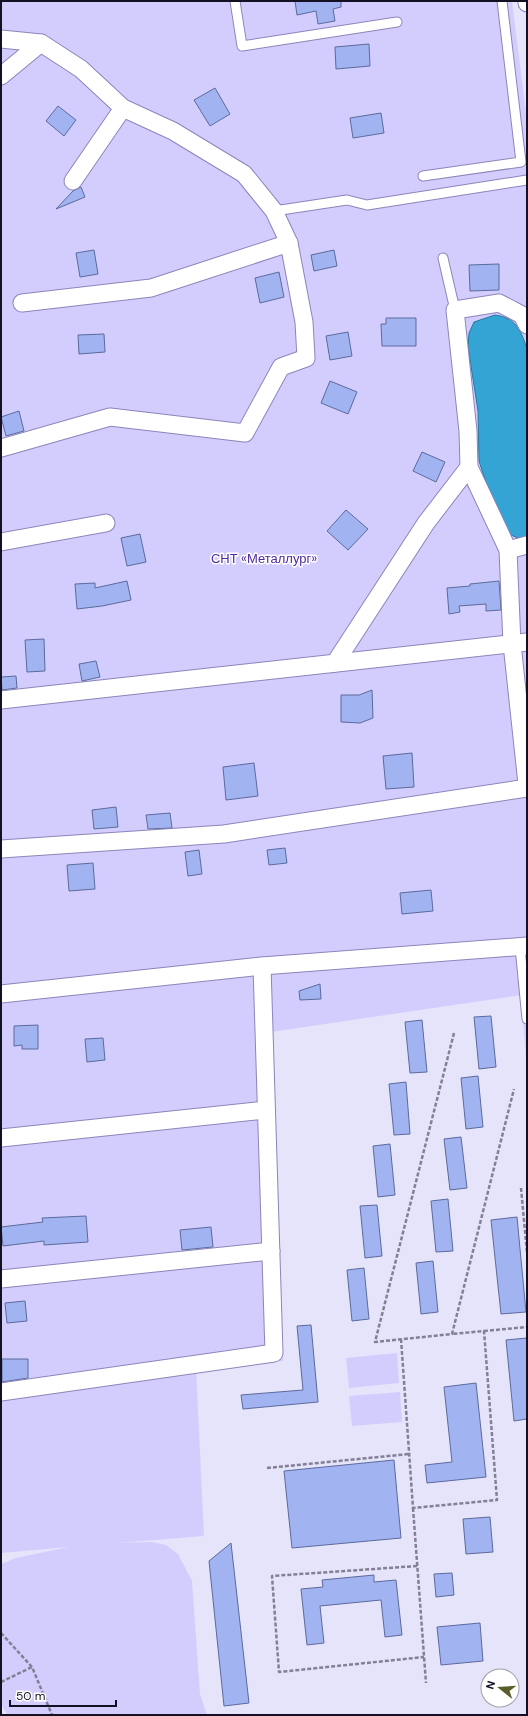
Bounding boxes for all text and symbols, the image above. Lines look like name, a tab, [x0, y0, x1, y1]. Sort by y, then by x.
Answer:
park label: СНТ «Металлург»	[211, 550, 317, 567]
north arrow	[480, 1668, 520, 1708]
text: N	[483, 1679, 498, 1691]
scale bar	[10, 1682, 116, 1708]
text: 50 m	[16, 1688, 45, 1704]

